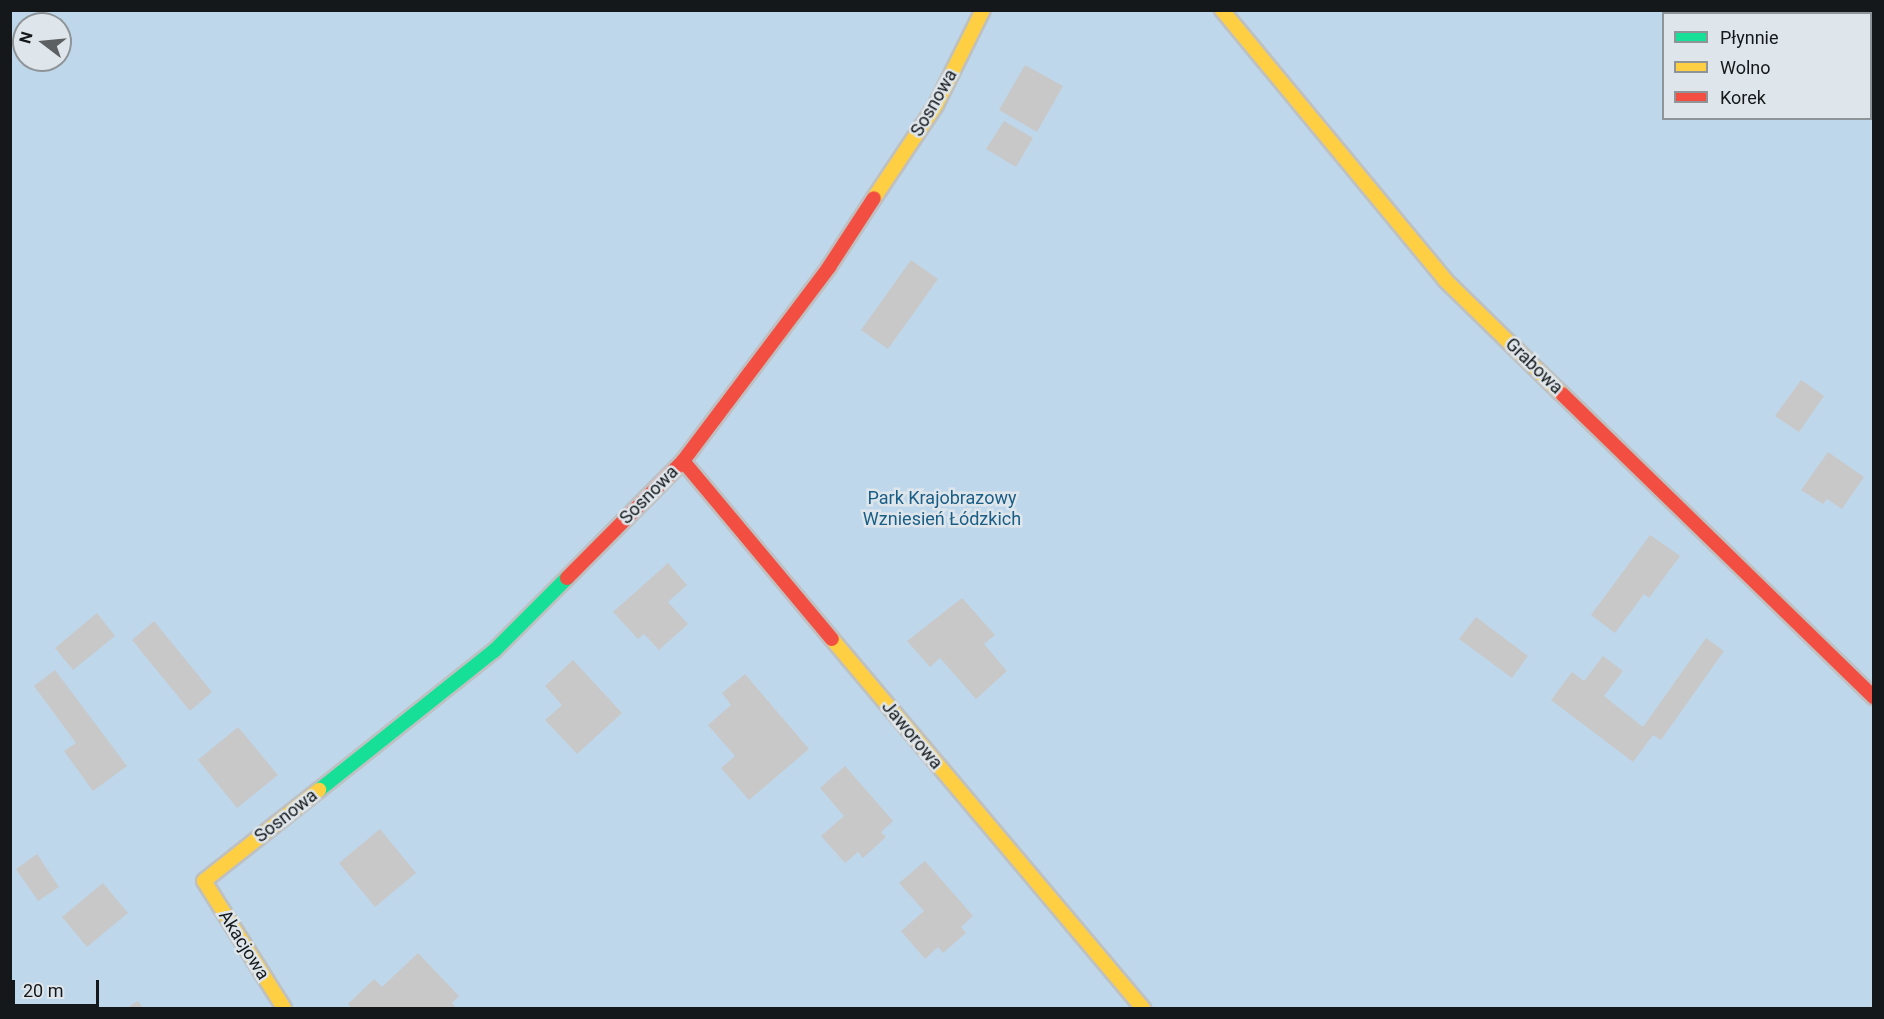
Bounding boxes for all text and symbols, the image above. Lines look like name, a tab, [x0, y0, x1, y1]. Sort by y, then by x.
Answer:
north arrow	[12, 12, 72, 72]
legend	[1662, 12, 1872, 120]
text: Płynnie	[1720, 27, 1779, 48]
text: N	[15, 29, 37, 46]
text: Wolno	[1720, 57, 1771, 78]
street label: Sosnowa	[906, 66, 962, 140]
text: Korek	[1720, 87, 1766, 108]
street label: Grabowa	[1501, 333, 1567, 399]
street label: Sosnowa	[615, 461, 683, 529]
park label: Park Krajobrazowy Wzniesień Łódzkich	[863, 488, 1021, 530]
street label: Jaworowa	[877, 696, 947, 774]
street label: Sosnowa	[250, 785, 322, 847]
street label: Akacjowa	[214, 906, 274, 984]
scale bar	[15, 968, 102, 1006]
text: 20 m	[23, 980, 63, 1001]

